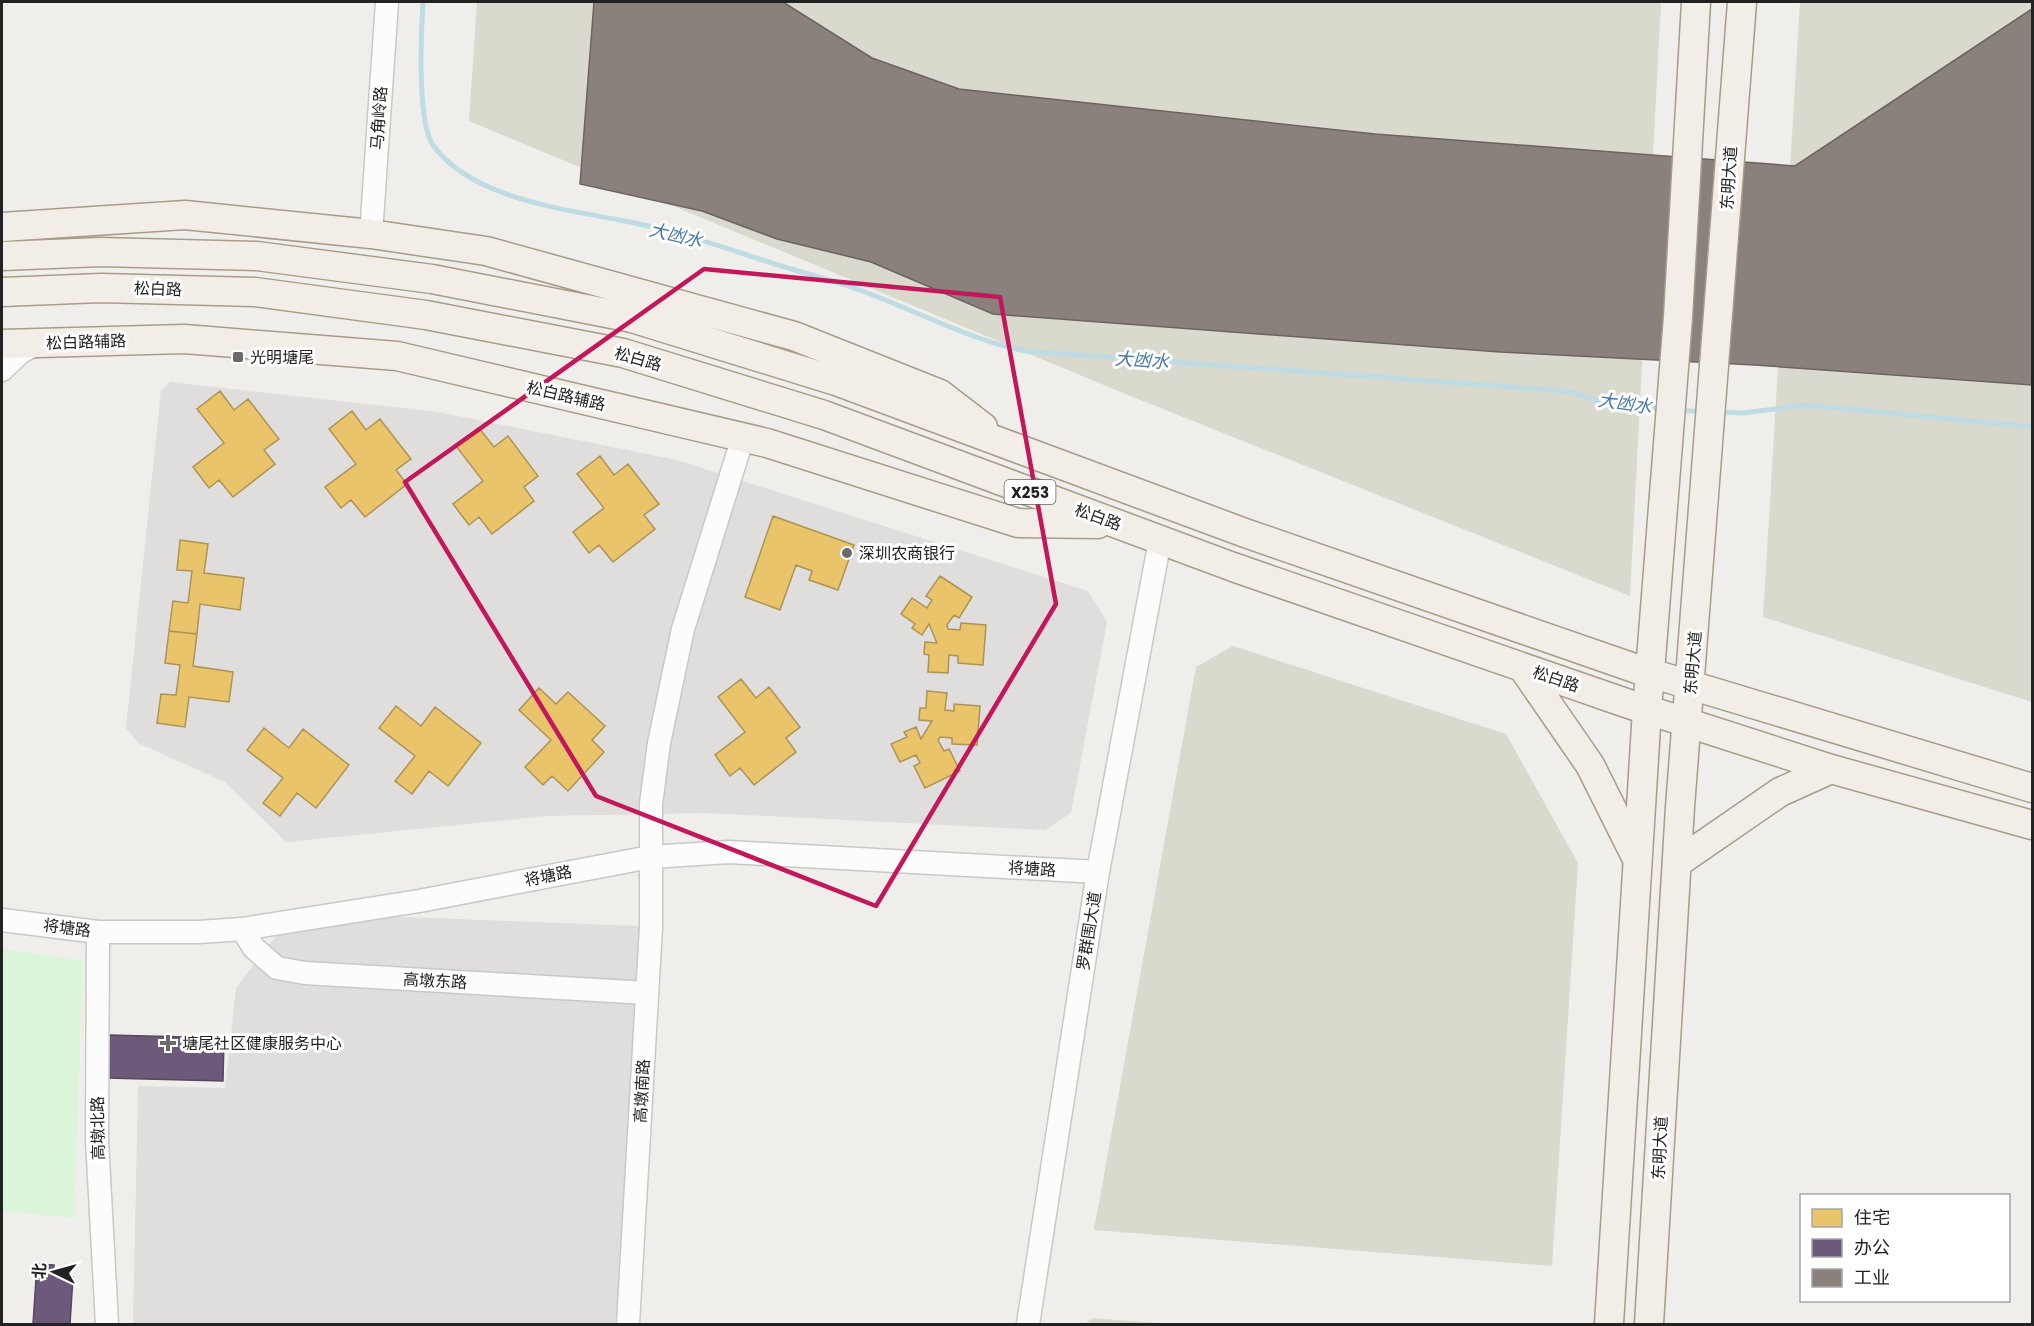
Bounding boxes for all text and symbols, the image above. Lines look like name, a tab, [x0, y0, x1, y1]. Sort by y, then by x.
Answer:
street label: 马角岭路	[365, 85, 393, 151]
street label: 东明大道	[1715, 145, 1743, 211]
water label: 大凼水	[647, 217, 706, 253]
street label: 松白路	[134, 277, 182, 301]
street label: 松白路辅路	[46, 329, 126, 355]
street label: 松白路	[612, 341, 664, 377]
place label: 光明塘尾	[250, 346, 314, 369]
water label: 大凼水	[1114, 346, 1171, 374]
marker: 光明塘尾	[231, 350, 245, 364]
street label: 松白路辅路	[524, 376, 608, 416]
water label: 大凼水	[1597, 387, 1654, 419]
road number: X253	[1004, 480, 1056, 504]
street label: 松白路	[1072, 498, 1124, 536]
place label: 深圳农商银行	[859, 542, 955, 565]
marker: 深圳农商银行	[840, 546, 854, 560]
street label: 东明大道	[1679, 630, 1707, 696]
street label: 松白路	[1530, 660, 1582, 698]
street label: 将塘路	[1007, 856, 1057, 882]
street label: 将塘路	[522, 860, 574, 892]
street label: 罗群围大道	[1071, 890, 1107, 972]
street label: 将塘路	[42, 914, 92, 942]
street label: 高墩东路	[402, 968, 468, 994]
place label: 塘尾社区健康服务中心	[182, 1032, 342, 1055]
marker: 塘尾社区健康服务中心	[159, 1034, 177, 1052]
street label: 高墩南路	[629, 1058, 655, 1124]
street label: 高墩北路	[86, 1096, 110, 1160]
street label: 东明大道	[1647, 1115, 1673, 1181]
legend	[1800, 1194, 2010, 1302]
text: 住宅	[1854, 1205, 1890, 1230]
text: 办公	[1854, 1235, 1890, 1260]
north arrow	[24, 1242, 84, 1302]
text: 北	[27, 1262, 52, 1280]
text: 工业	[1854, 1265, 1890, 1290]

